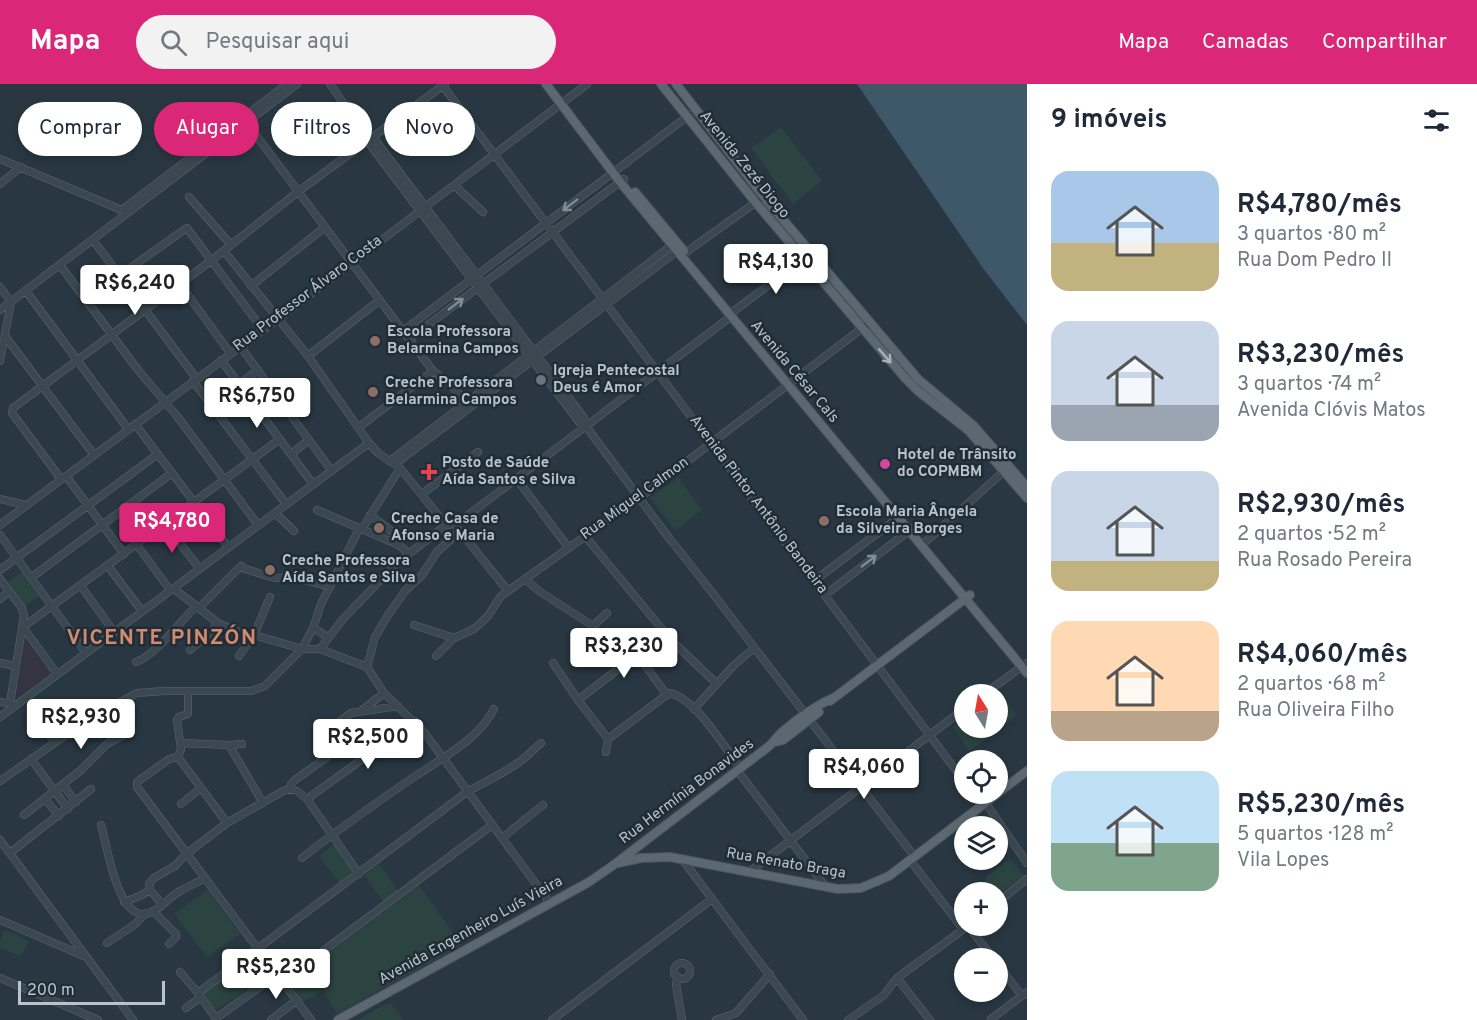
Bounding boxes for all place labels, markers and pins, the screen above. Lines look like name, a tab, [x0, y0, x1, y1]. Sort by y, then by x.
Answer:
pin: R$4,130	[721, 244, 831, 295]
pin: R$6,240	[80, 265, 190, 316]
place label: Escola Professora Belarmina Campos	[387, 323, 519, 359]
marker: Escola Professora Belarmina Campos	[368, 334, 382, 348]
place label: Igreja Pentecostal Deus é Amor	[553, 362, 680, 398]
marker: Igreja Pentecostal Deus é Amor	[534, 373, 548, 387]
place label: Creche Professora Belarmina Campos	[385, 374, 517, 410]
pin: R$6,750	[202, 378, 312, 429]
marker: Creche Professora Belarmina Campos	[366, 385, 380, 399]
place label: Hotel de Trânsito do COPMBM	[897, 446, 1017, 482]
place label: Posto de Saúde Aída Santos e Silva	[442, 454, 576, 490]
marker: Hotel de Trânsito do COPMBM	[878, 457, 892, 471]
marker: Posto de Saúde Aída Santos e Silva	[420, 463, 438, 481]
place label: Escola Maria Ângela da Silveira Borges	[836, 502, 977, 539]
pin: R$4,780	[117, 503, 227, 554]
place label: Creche Casa de Afonso e Maria	[391, 510, 499, 546]
marker: Escola Maria Ângela da Silveira Borges	[817, 514, 831, 528]
marker: Creche Casa de Afonso e Maria	[372, 521, 386, 535]
place label: Creche Professora Aída Santos e Silva	[282, 552, 416, 588]
marker: Creche Professora Aída Santos e Silva	[263, 563, 277, 577]
pin: R$3,230	[569, 628, 679, 679]
pin: R$2,930	[26, 699, 136, 750]
pin: R$2,500	[313, 719, 423, 770]
pin: R$4,060	[809, 749, 919, 800]
pin: R$5,230	[221, 949, 331, 1000]

